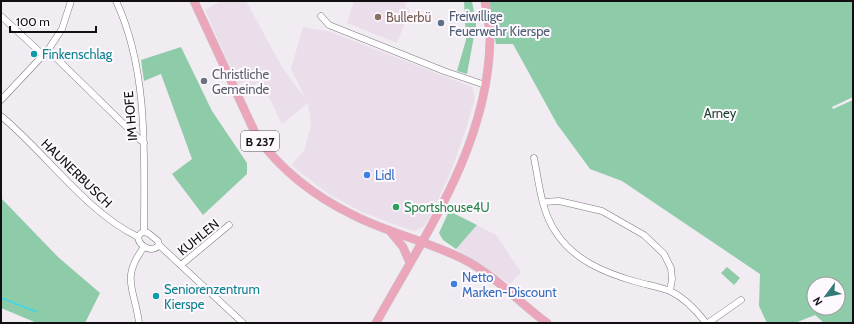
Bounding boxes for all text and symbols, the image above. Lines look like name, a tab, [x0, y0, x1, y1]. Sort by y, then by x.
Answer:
scale bar	[10, 8, 96, 34]
place label: Freiwillige Feuerwehr Kierspe	[449, 8, 550, 39]
place label: Bullerbü	[386, 9, 432, 25]
marker: Bullerbü	[373, 12, 383, 22]
text: 100 m	[16, 14, 50, 29]
marker: Freiwillige Feuerwehr Kierspe	[436, 18, 446, 28]
place label: Finkenschlag	[42, 46, 113, 62]
marker: Finkenschlag	[29, 49, 39, 59]
place label: Christliche Gemeinde	[212, 66, 270, 97]
marker: Christliche Gemeinde	[199, 76, 209, 86]
street label: IM HOFE	[120, 90, 140, 142]
park label: Arney	[704, 105, 737, 121]
road number: B 237	[241, 131, 279, 151]
street label: HAUNERBUSCH	[38, 135, 116, 211]
place label: Lidl	[375, 167, 395, 183]
marker: Lidl	[362, 170, 372, 180]
place label: Sportshouse4U	[404, 199, 490, 215]
marker: Sportshouse4U	[391, 202, 401, 212]
street label: KUHLEN	[174, 215, 222, 259]
place label: Netto Marken-Discount	[462, 269, 557, 300]
north arrow	[806, 276, 846, 316]
marker: Netto Marken-Discount	[449, 279, 459, 289]
place label: Seniorenzentrum Kierspe	[164, 281, 260, 312]
marker: Seniorenzentrum Kierspe	[151, 291, 161, 301]
text: N	[810, 294, 826, 308]

